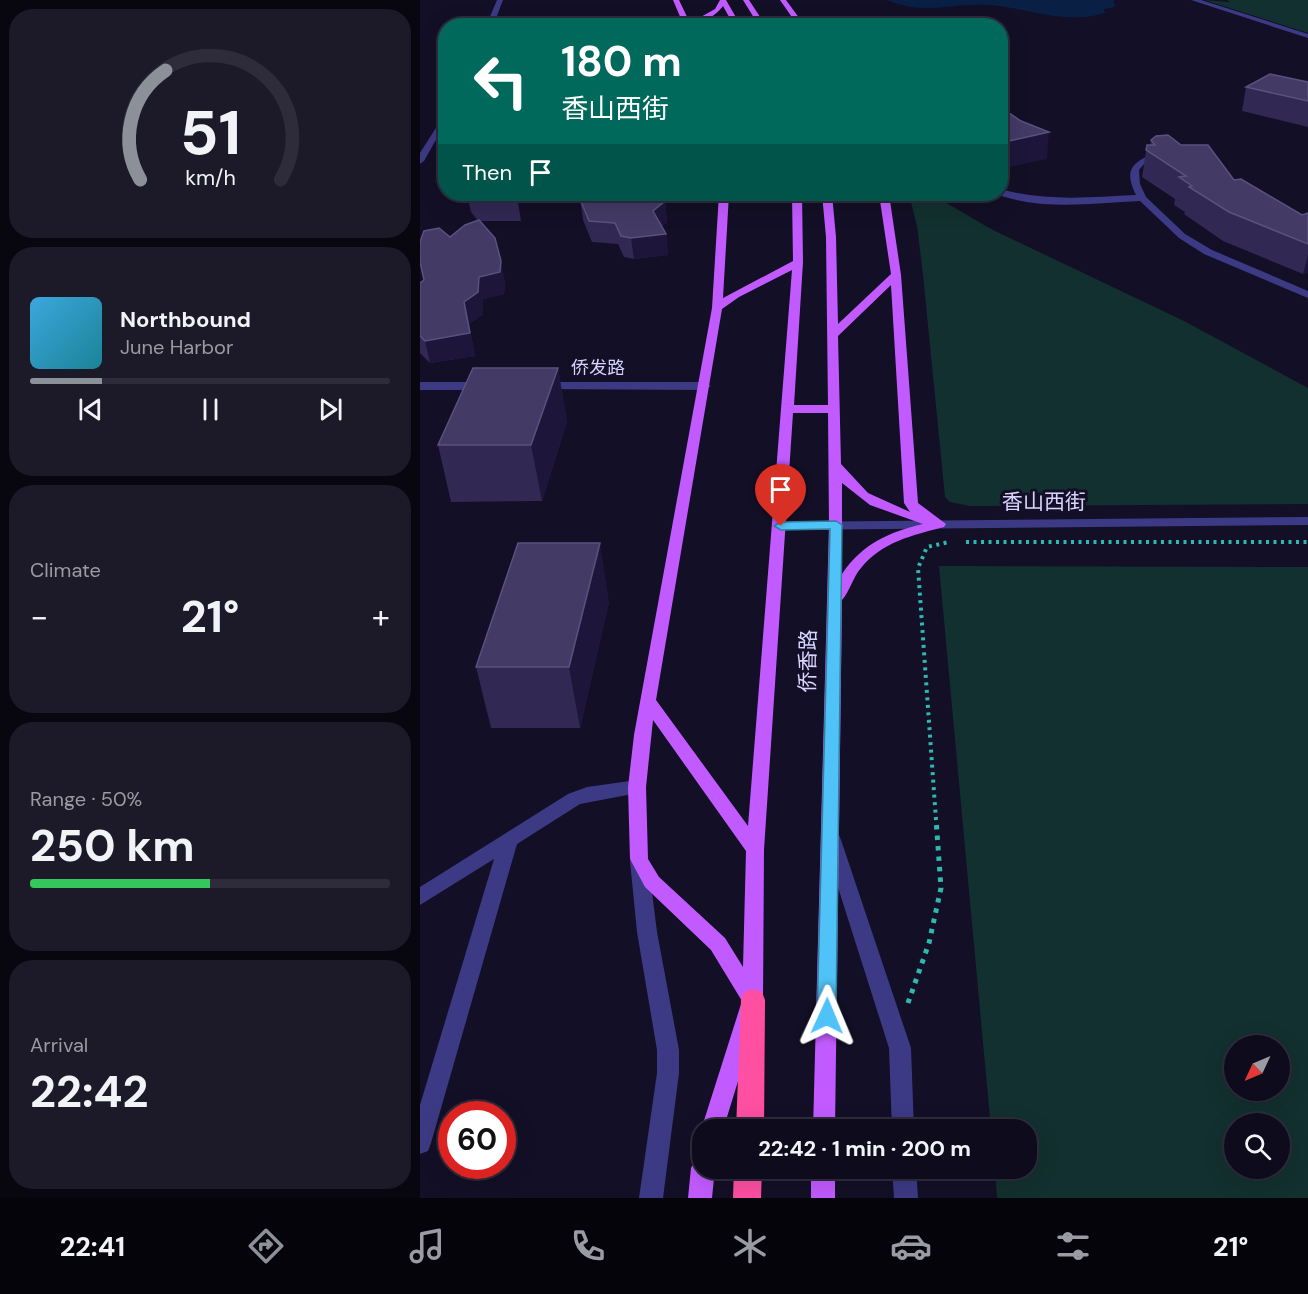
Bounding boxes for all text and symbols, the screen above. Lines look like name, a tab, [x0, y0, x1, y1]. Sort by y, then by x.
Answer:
text: 180 m	[561, 34, 682, 89]
icon: left	[462, 42, 540, 120]
text: 香山西街	[561, 91, 669, 126]
text: 51	[179, 93, 241, 174]
icon: arrive	[524, 156, 557, 189]
text: Then	[462, 158, 512, 187]
text: km/h	[185, 165, 235, 193]
text: Northbound	[120, 305, 251, 334]
text: June Harbor	[120, 334, 233, 360]
street label: 侨发路	[571, 356, 625, 380]
icon: previous	[74, 393, 107, 426]
icon: pause	[194, 393, 227, 426]
icon: next	[314, 393, 347, 426]
pin	[755, 464, 806, 526]
icon: arrive	[764, 473, 797, 506]
street label: 香山西街	[1002, 488, 1086, 516]
text: Climate	[30, 557, 101, 583]
text: 21°	[181, 587, 239, 646]
text: −	[30, 595, 48, 638]
text: +	[372, 595, 390, 638]
street label: 侨香路	[793, 629, 823, 693]
text: Range · 50%	[30, 786, 142, 812]
text: 250 km	[30, 816, 195, 875]
position arrow	[795, 984, 859, 1048]
text: Arrival	[30, 1032, 88, 1058]
north arrow	[1224, 1035, 1290, 1101]
map controls	[1224, 1035, 1290, 1179]
text: 22:42	[30, 1062, 149, 1121]
speed limit sign: 60	[438, 1101, 516, 1179]
button: search	[1224, 1113, 1290, 1179]
text: 22:42 · 1 min · 200 m	[758, 1134, 971, 1163]
icon: directions	[245, 1225, 287, 1267]
icon: music	[406, 1225, 448, 1267]
icon: phone	[567, 1225, 609, 1267]
icon: climate	[729, 1225, 771, 1267]
icon: car	[890, 1225, 932, 1267]
icon: filters	[1052, 1225, 1094, 1267]
text: 22:41	[60, 1229, 125, 1264]
text: 21°	[1213, 1229, 1248, 1264]

